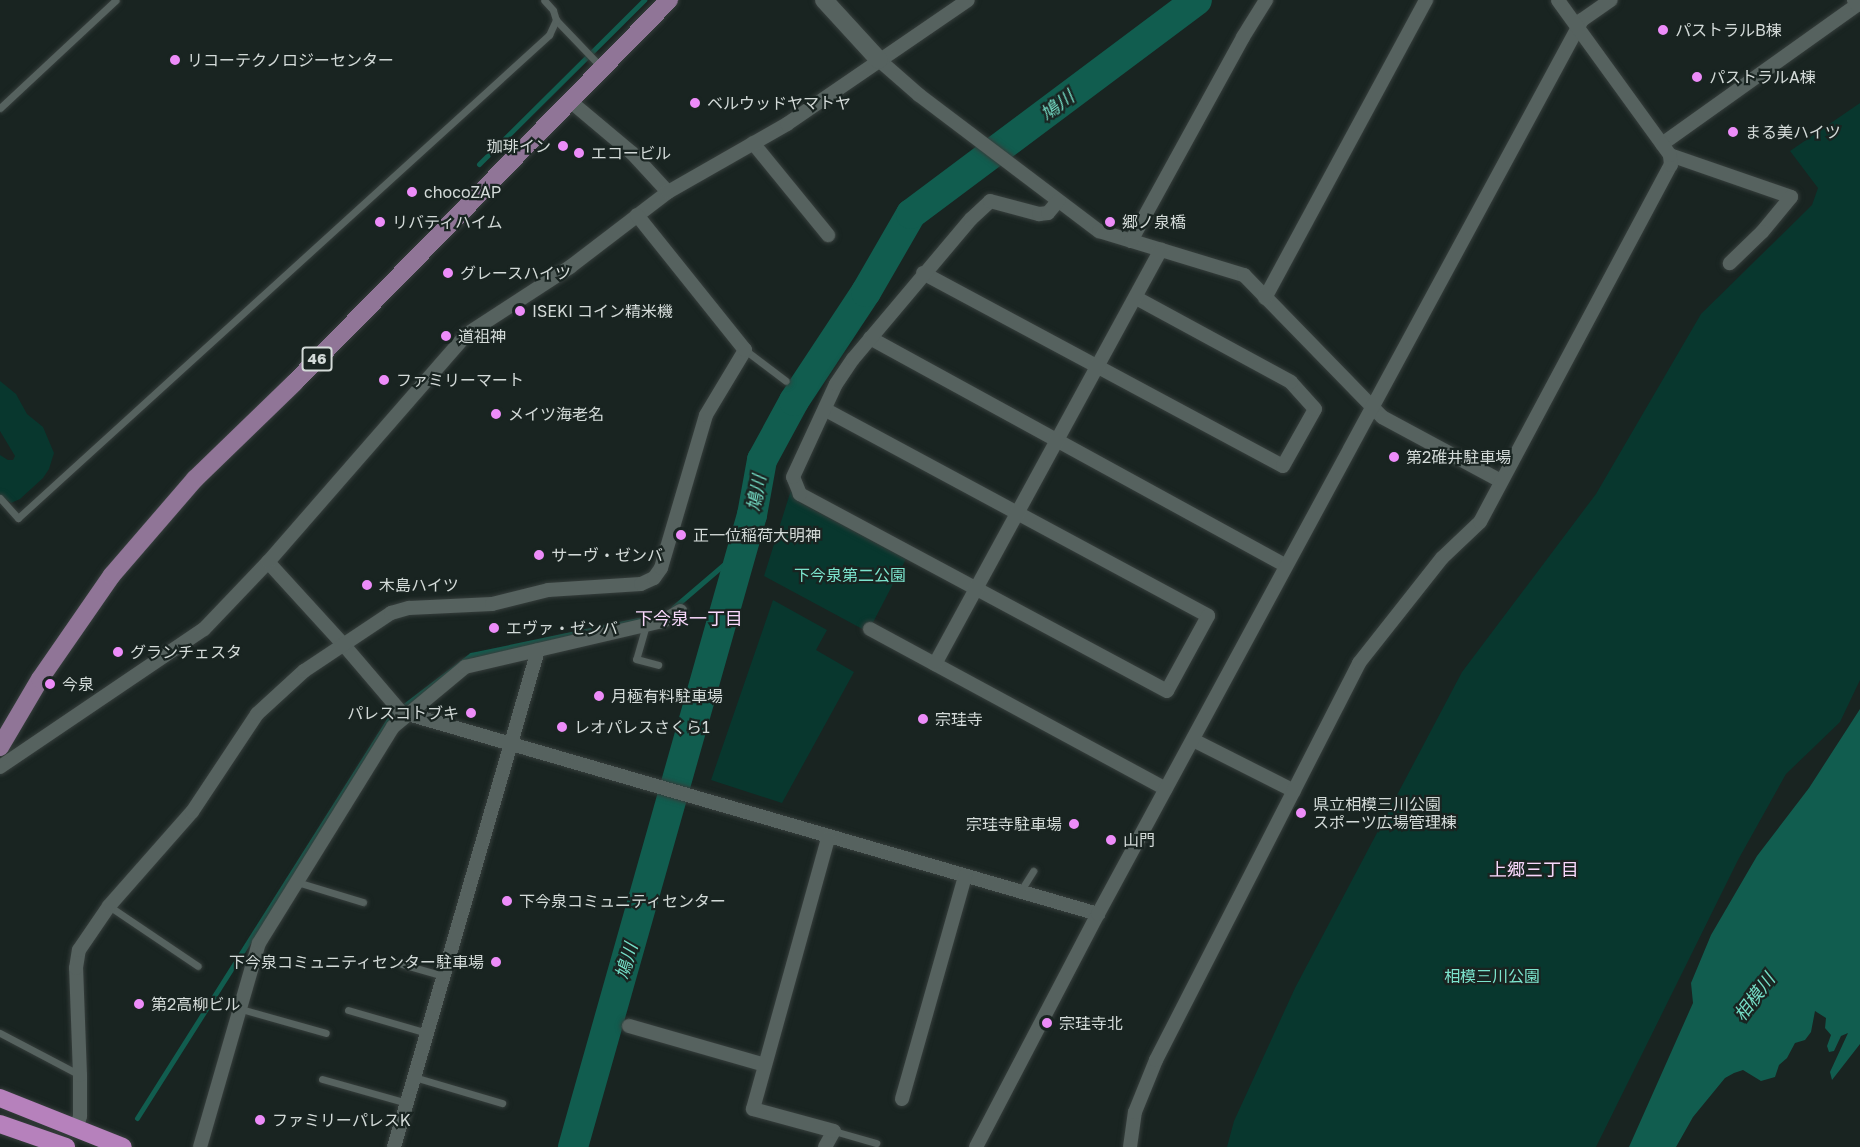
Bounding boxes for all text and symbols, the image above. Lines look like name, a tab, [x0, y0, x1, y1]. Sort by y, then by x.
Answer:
place label: パストラルB棟	[1675, 20, 1782, 40]
marker: パストラルB棟	[1656, 23, 1670, 37]
place label: リコーテクノロジーセンター	[187, 50, 395, 70]
marker: リコーテクノロジーセンター	[168, 53, 182, 67]
place label: パストラルA棟	[1709, 67, 1816, 87]
marker: パストラルA棟	[1690, 70, 1704, 84]
water label: 鳩川	[1036, 86, 1078, 124]
place label: ベルウッドヤマトヤ	[707, 93, 851, 113]
marker: ベルウッドヤマトヤ	[688, 96, 702, 110]
place label: まる美ハイツ	[1745, 122, 1841, 142]
marker: まる美ハイツ	[1726, 125, 1740, 139]
place label: 珈琲イン	[487, 136, 551, 156]
marker: 珈琲イン	[556, 139, 570, 153]
place label: エコービル	[591, 143, 671, 163]
marker: エコービル	[572, 146, 586, 160]
place label: chocoZAP	[424, 182, 501, 202]
marker: chocoZAP	[405, 185, 419, 199]
place label: リバティハイム	[392, 212, 504, 232]
place label: 郷ノ泉橋	[1122, 212, 1186, 232]
marker: リバティハイム	[373, 215, 387, 229]
marker: 郷ノ泉橋	[1103, 215, 1117, 229]
place label: グレースハイツ	[460, 263, 572, 283]
marker: グレースハイツ	[441, 266, 455, 280]
place label: ISEKI コイン精米機	[532, 301, 673, 321]
marker: ISEKI コイン精米機	[513, 304, 527, 318]
place label: 道祖神	[458, 326, 506, 346]
marker: 道祖神	[439, 329, 453, 343]
road number: 46	[300, 347, 334, 371]
place label: ファミリーマート	[396, 370, 524, 390]
marker: ファミリーマート	[377, 373, 391, 387]
place label: メイツ海老名	[508, 404, 604, 424]
marker: メイツ海老名	[489, 407, 503, 421]
place label: 第2碓井駐車場	[1406, 447, 1511, 467]
marker: 第2碓井駐車場	[1387, 450, 1401, 464]
water label: 鳩川	[742, 473, 770, 513]
place label: 正一位稲荷大明神	[693, 525, 821, 545]
marker: 正一位稲荷大明神	[674, 528, 688, 542]
place label: サーヴ・ゼンバ	[551, 545, 663, 565]
marker: サーヴ・ゼンバ	[532, 548, 546, 562]
park label: 下今泉第二公園	[794, 565, 906, 585]
place label: 木島ハイツ	[379, 575, 459, 595]
marker: 木島ハイツ	[360, 578, 374, 592]
district label: 下今泉一丁目	[635, 607, 743, 629]
place label: エヴァ・ゼンバ	[506, 618, 618, 638]
marker: エヴァ・ゼンバ	[487, 621, 501, 635]
place label: グランチェスタ	[130, 642, 242, 662]
marker: グランチェスタ	[111, 645, 125, 659]
place label: 今泉	[62, 674, 94, 694]
marker: 今泉	[43, 677, 57, 691]
place label: 月極有料駐車場	[611, 686, 723, 706]
marker: 月極有料駐車場	[592, 689, 606, 703]
place label: パレスコトブキ	[347, 703, 459, 723]
marker: パレスコトブキ	[464, 706, 478, 720]
place label: 宗珪寺	[935, 709, 983, 729]
marker: 宗珪寺	[916, 712, 930, 726]
place label: レオパレスさくら1	[574, 717, 710, 737]
marker: レオパレスさくら1	[555, 720, 569, 734]
place label: 県立相模三川公園 スポーツ広場管理棟	[1313, 794, 1457, 832]
marker: 県立相模三川公園 スポーツ広場管理棟	[1294, 806, 1308, 820]
place label: 宗珪寺駐車場	[966, 814, 1062, 834]
marker: 宗珪寺駐車場	[1067, 817, 1081, 831]
place label: 山門	[1123, 830, 1155, 850]
marker: 山門	[1104, 833, 1118, 847]
district label: 上郷三丁目	[1489, 858, 1579, 880]
place label: 下今泉コミュニティセンター	[519, 891, 727, 911]
marker: 下今泉コミュニティセンター	[500, 894, 514, 908]
water label: 鳩川	[611, 941, 641, 981]
place label: 下今泉コミュニティセンター駐車場	[228, 952, 484, 972]
marker: 下今泉コミュニティセンター駐車場	[489, 955, 503, 969]
park label: 相模三川公園	[1444, 966, 1540, 986]
water label: 相模川	[1729, 969, 1779, 1025]
place label: 第2高柳ビル	[151, 994, 240, 1014]
marker: 第2高柳ビル	[132, 997, 146, 1011]
place label: 宗珪寺北	[1059, 1013, 1123, 1033]
marker: 宗珪寺北	[1040, 1016, 1054, 1030]
place label: ファミリーパレスK	[272, 1110, 411, 1130]
marker: ファミリーパレスK	[253, 1113, 267, 1127]

